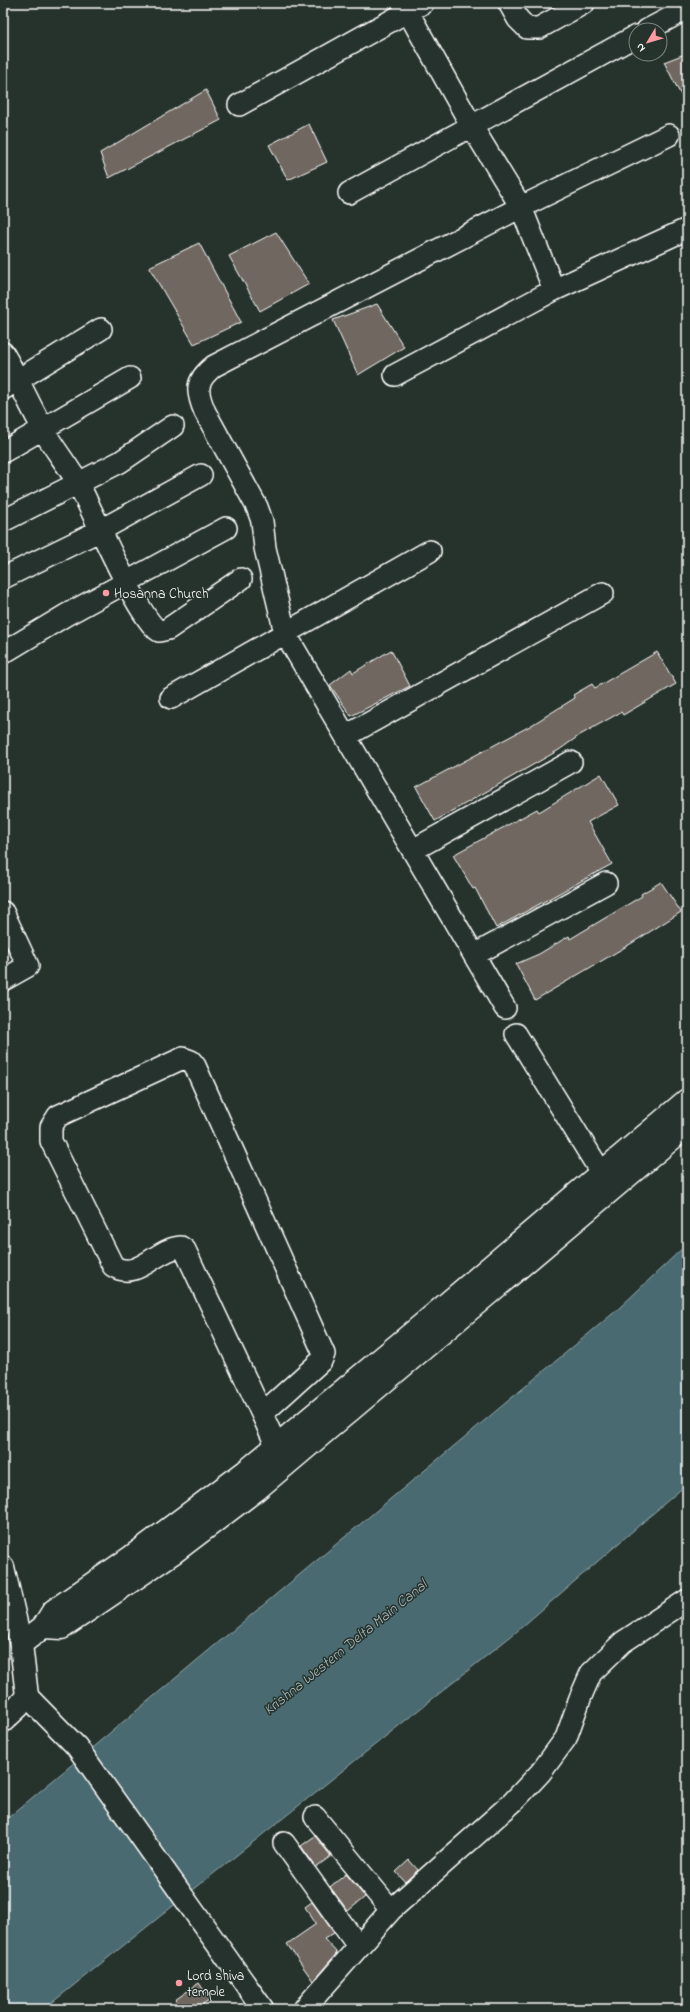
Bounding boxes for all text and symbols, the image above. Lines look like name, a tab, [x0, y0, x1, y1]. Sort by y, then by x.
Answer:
north arrow	[628, 22, 668, 62]
text: N	[632, 40, 650, 55]
place label: Hosanna Church	[114, 584, 208, 605]
marker: Hosanna Church	[101, 588, 111, 598]
water label: Krishna Western Delta Main Canal	[259, 1573, 434, 1721]
place label: Lord shiva temple	[187, 1966, 244, 2003]
marker: Lord shiva temple	[174, 1978, 184, 1988]

